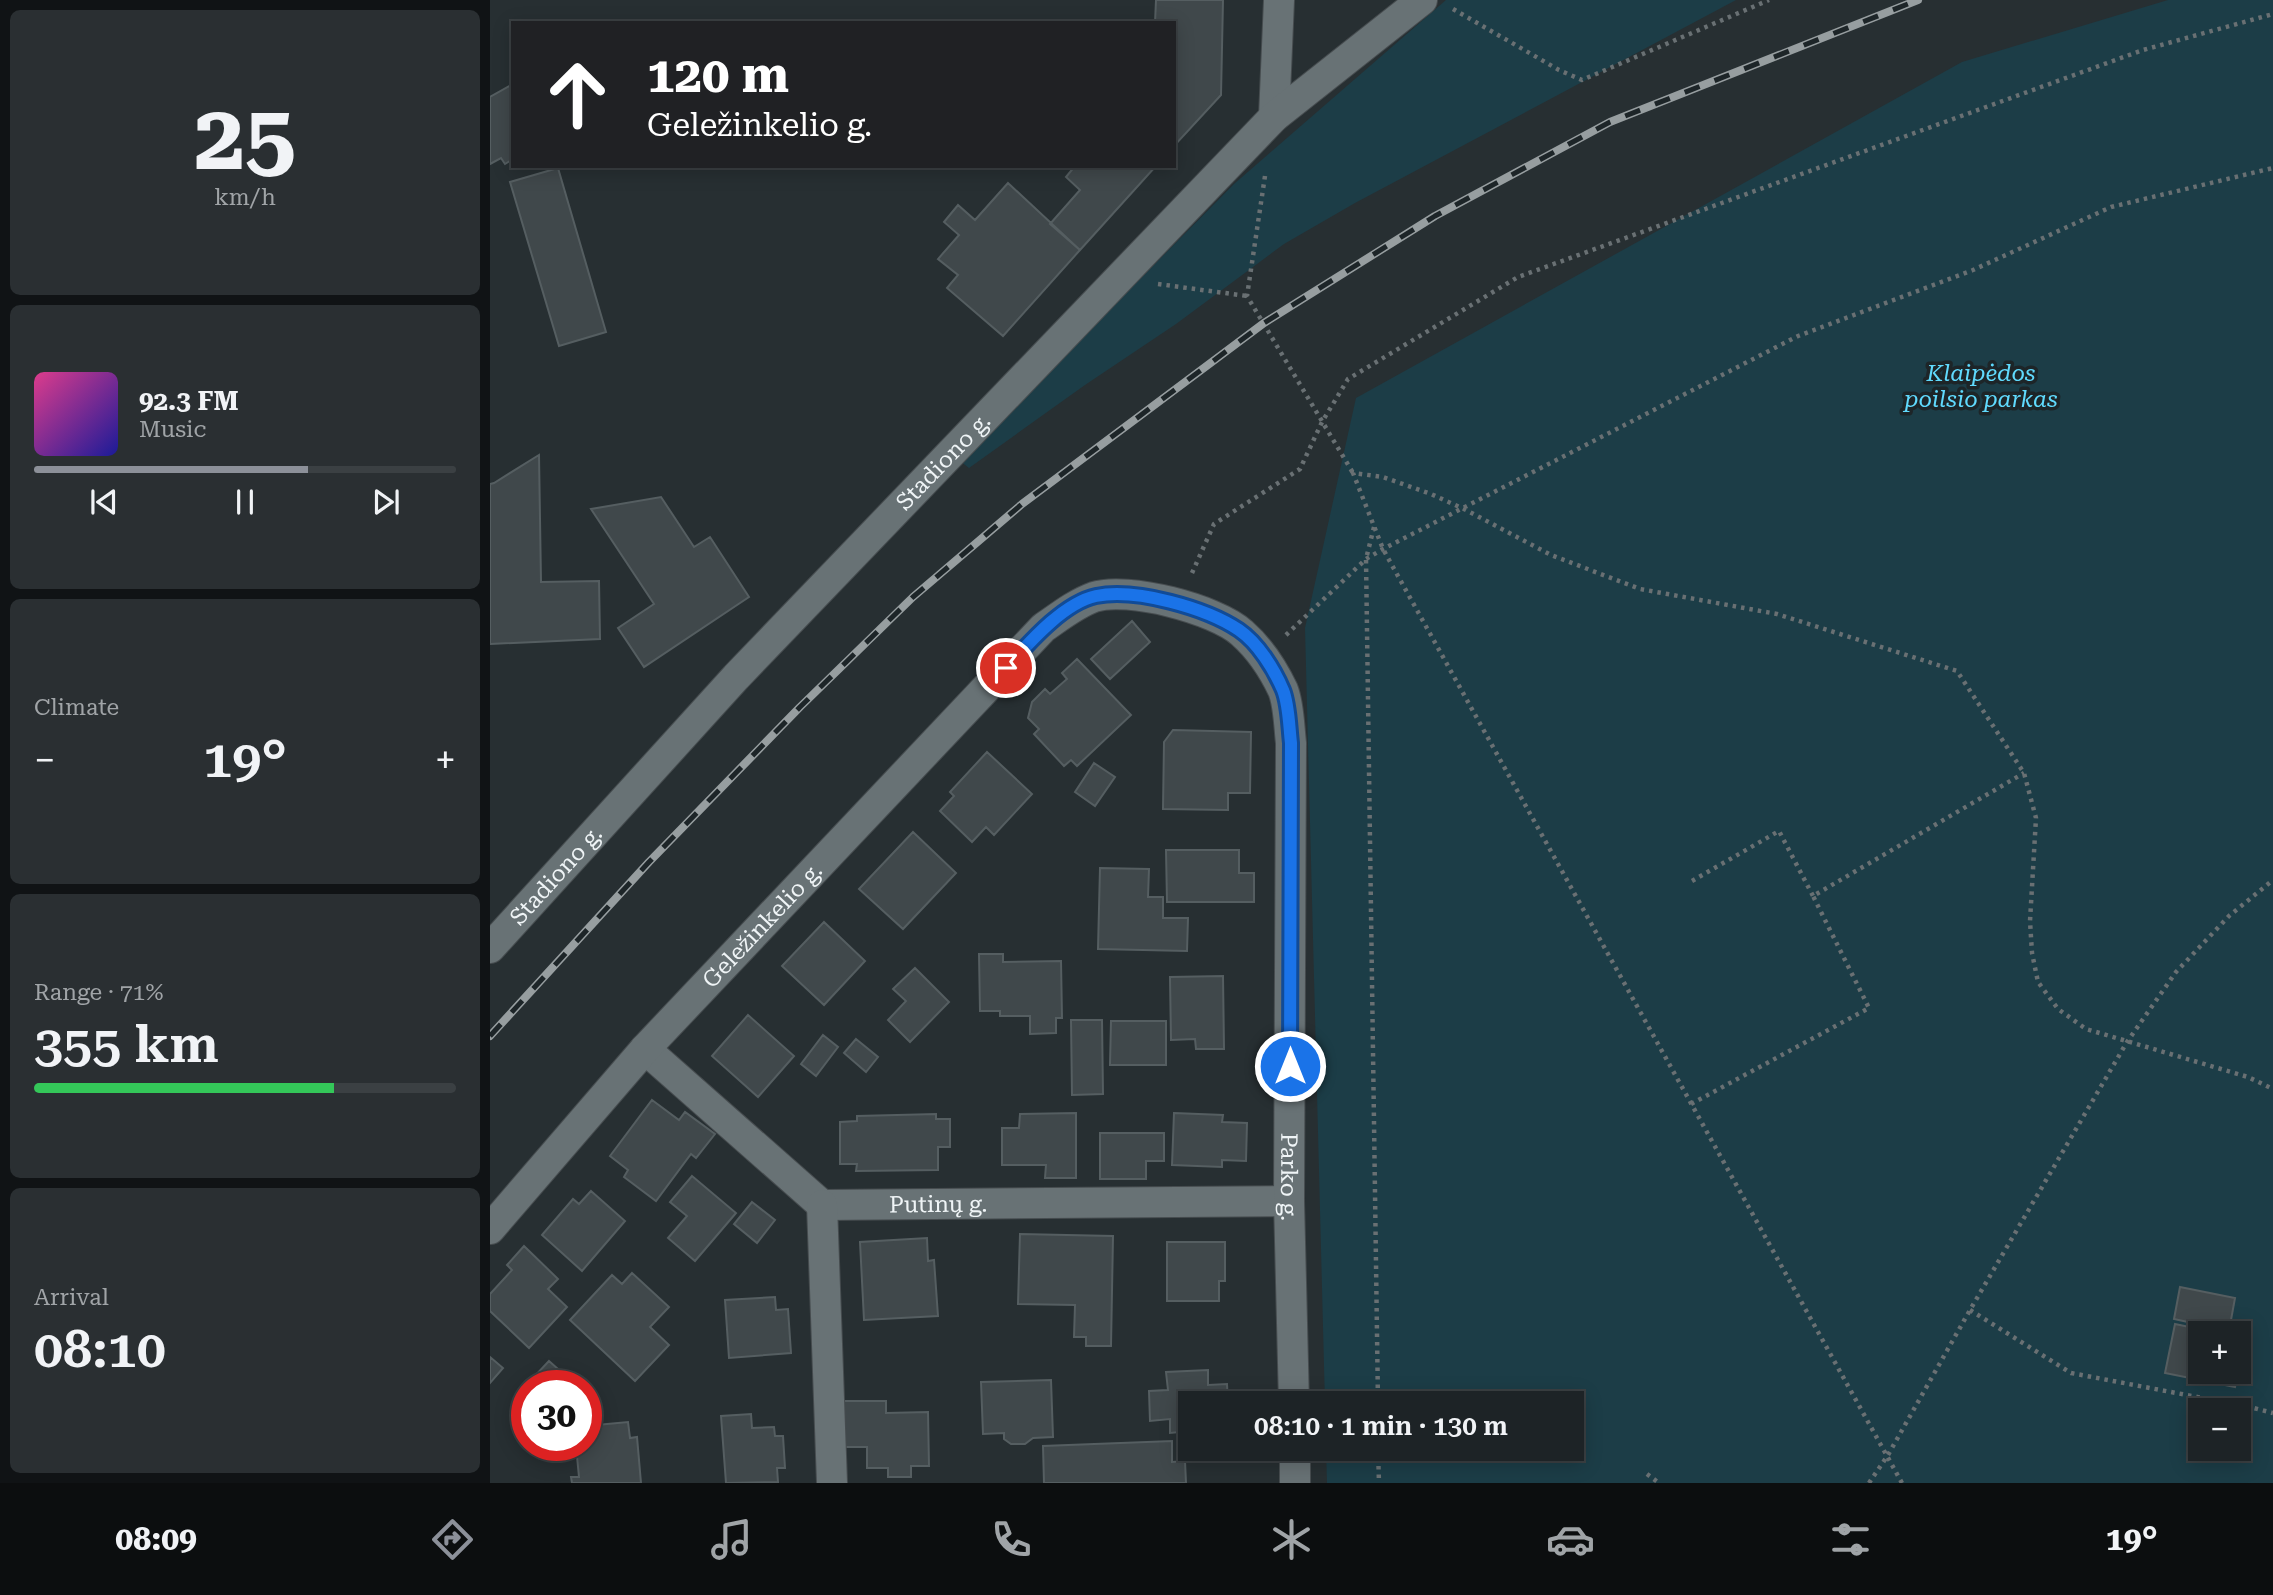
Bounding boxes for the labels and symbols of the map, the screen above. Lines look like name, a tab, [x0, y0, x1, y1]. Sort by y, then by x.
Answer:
park label: Klaipėdos poilsio parkas	[1902, 360, 2058, 413]
street label: Stadiono g.	[891, 408, 996, 516]
pin	[976, 638, 1036, 698]
street label: Stadiono g.	[504, 821, 608, 931]
street label: Geležinkelio g.	[697, 857, 828, 994]
position arrow	[1253, 1029, 1327, 1103]
street label: Parko g.	[1275, 1133, 1302, 1221]
street label: Putinų g.	[889, 1191, 987, 1218]
speed limit sign: 30	[511, 1370, 602, 1461]

